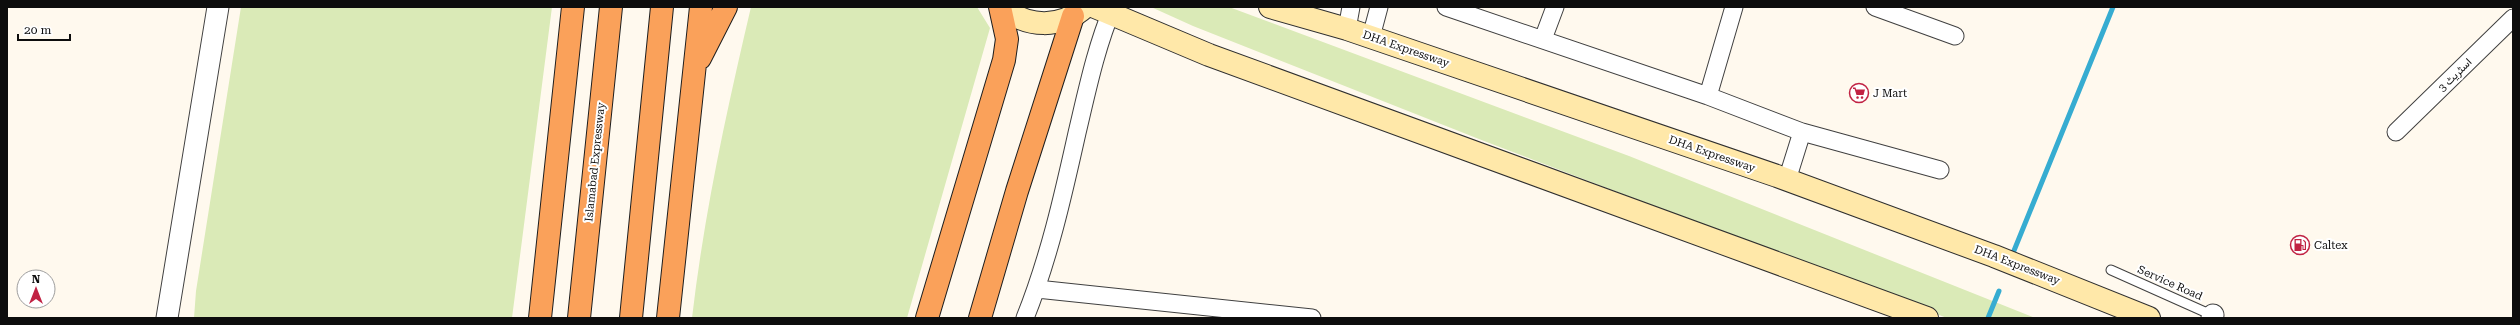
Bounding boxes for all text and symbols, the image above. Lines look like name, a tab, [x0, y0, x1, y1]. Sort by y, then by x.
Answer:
scale bar	[18, 16, 70, 42]
text: 20 m	[24, 23, 51, 37]
street label: DHA Expressway	[1361, 28, 1451, 70]
street label: اسٹریٹ 3	[2436, 56, 2474, 94]
supermarket icon: J Mart	[1848, 82, 1870, 104]
place label: J Mart	[1873, 87, 1907, 100]
street label: Islamabad Expressway	[582, 101, 608, 222]
street label: DHA Expressway	[1667, 133, 1757, 175]
fuel station icon: Caltex	[2289, 234, 2311, 256]
place label: Caltex	[2314, 239, 2348, 252]
street label: DHA Expressway	[1972, 243, 2062, 287]
street label: Service Road	[2136, 263, 2204, 303]
north arrow	[16, 269, 56, 309]
text: N	[32, 273, 41, 286]

